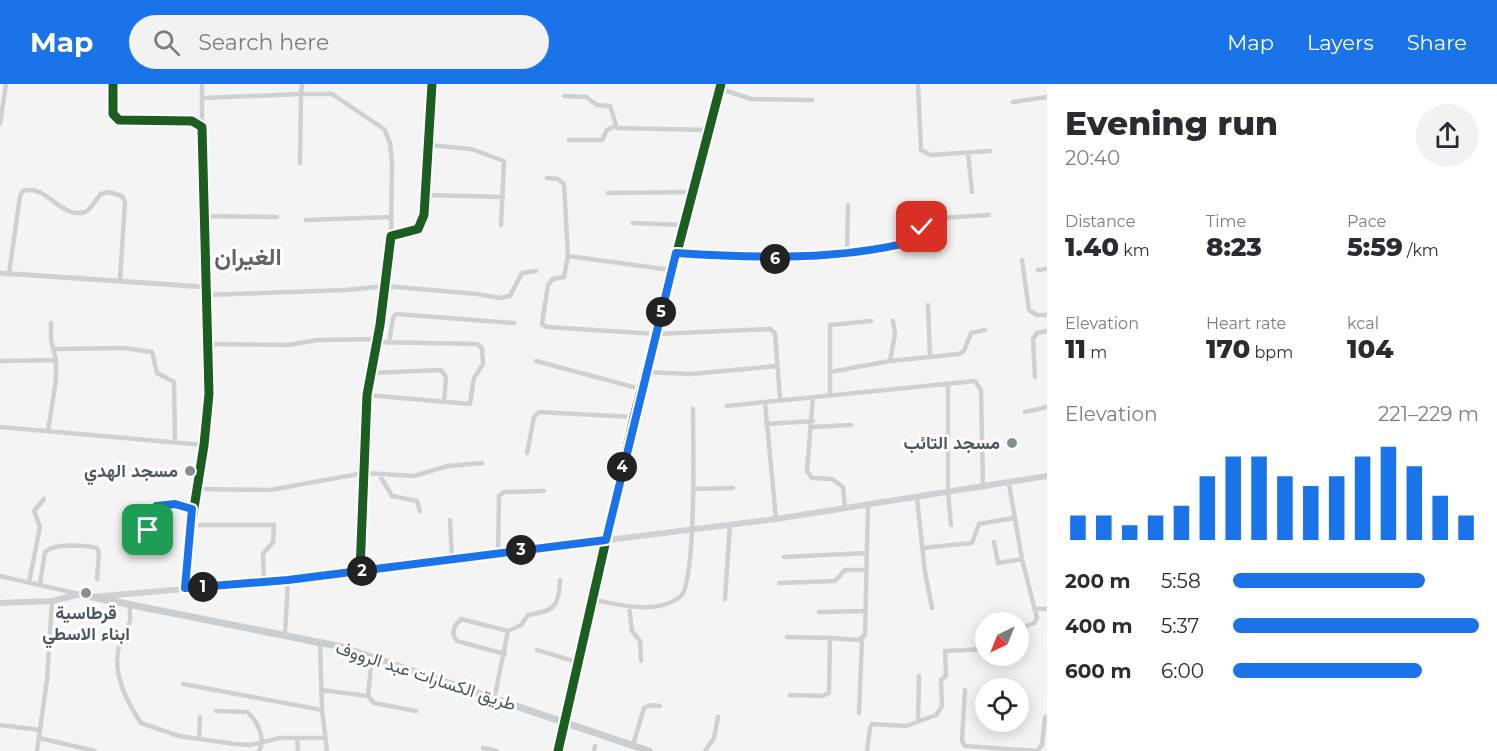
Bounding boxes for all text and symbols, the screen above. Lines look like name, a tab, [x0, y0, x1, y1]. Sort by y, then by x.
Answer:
search box	[129, 15, 549, 69]
text: Map	[30, 25, 93, 59]
icon: search	[150, 26, 183, 59]
text: Search here	[198, 29, 329, 56]
text: Map	[1227, 30, 1274, 55]
text: Layers	[1307, 30, 1374, 55]
text: Share	[1407, 30, 1467, 55]
text: Evening run	[1065, 103, 1278, 143]
button: share	[1416, 104, 1479, 167]
text: 20:40	[1065, 146, 1120, 170]
pin	[896, 201, 947, 252]
icon: check	[905, 210, 938, 243]
text: Distance	[1065, 212, 1135, 231]
text: Time	[1206, 212, 1246, 231]
text: Pace	[1347, 212, 1386, 231]
text: 1.40	[1065, 231, 1119, 263]
text: 8:23	[1206, 231, 1262, 263]
text: 5:59	[1347, 231, 1403, 263]
text: km	[1119, 241, 1150, 260]
text: /km	[1403, 241, 1439, 260]
district label: الغيران	[214, 242, 282, 272]
pin: 6	[760, 244, 790, 274]
text: 6	[770, 249, 780, 268]
pin: 5	[646, 297, 676, 327]
text: 5	[656, 302, 666, 321]
text: Elevation	[1065, 314, 1139, 333]
text: Heart rate	[1206, 314, 1286, 333]
text: kcal	[1347, 314, 1379, 333]
text: 11	[1065, 333, 1086, 365]
text: 170	[1206, 333, 1250, 365]
text: 104	[1347, 333, 1394, 365]
text: m	[1086, 343, 1107, 362]
text: bpm	[1250, 343, 1293, 362]
text: Elevation	[1065, 402, 1157, 426]
text: 221–229 m	[1378, 402, 1479, 426]
place label: مسجد التائب	[903, 432, 1000, 454]
marker: مسجد التائب	[1005, 436, 1019, 450]
pin: 4	[607, 452, 637, 482]
text: 4	[616, 457, 628, 476]
place label: مسجد الهدي	[84, 460, 178, 486]
marker: مسجد الهدي	[183, 464, 197, 478]
pin	[122, 504, 173, 555]
icon: arrive	[131, 513, 164, 546]
pin: 3	[506, 535, 536, 565]
text: 3	[516, 540, 526, 559]
pin: 2	[347, 556, 377, 586]
text: 2	[357, 561, 367, 580]
text: 200 m	[1065, 569, 1131, 593]
text: 5:58	[1161, 569, 1201, 593]
pin: 1	[188, 572, 218, 602]
text: 1	[200, 577, 206, 596]
marker: قرطاسية ابناء الاسطي	[79, 586, 93, 600]
place label: قرطاسية ابناء الاسطي	[42, 602, 130, 649]
north arrow	[975, 612, 1029, 666]
map controls	[975, 612, 1029, 732]
text: 400 m	[1065, 614, 1133, 638]
text: 5:37	[1161, 614, 1199, 638]
street label: طريق الكسارات عبد الرووف	[333, 636, 519, 716]
text: 600 m	[1065, 659, 1132, 683]
text: 6:00	[1161, 659, 1204, 683]
button: locate	[975, 678, 1029, 732]

